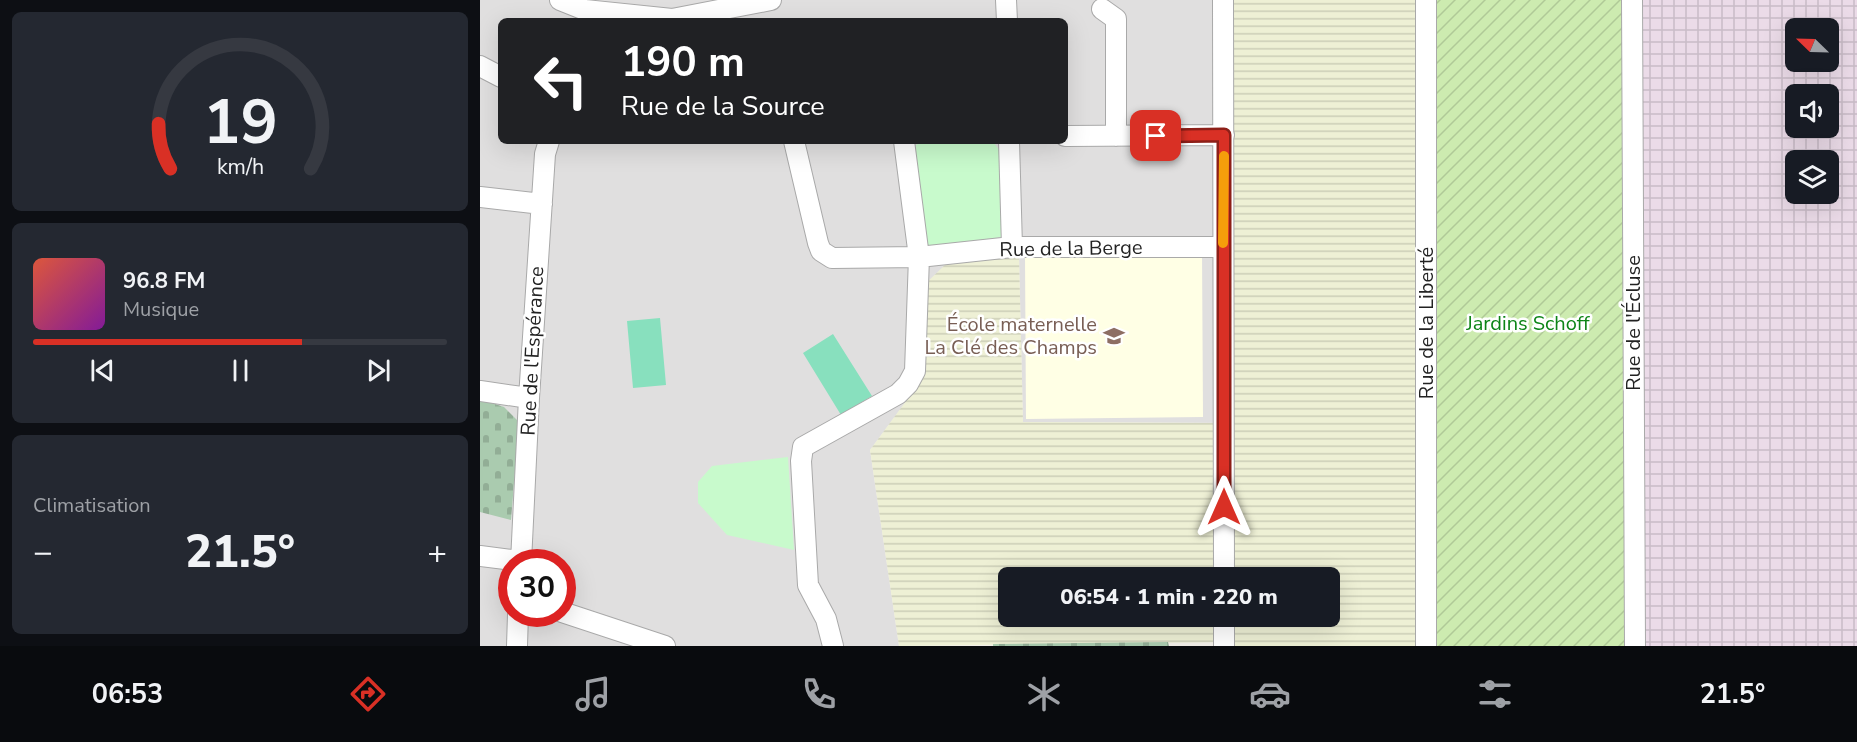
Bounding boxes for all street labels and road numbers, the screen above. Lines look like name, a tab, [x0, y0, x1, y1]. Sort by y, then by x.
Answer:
street label: Rue de la Berge	[999, 234, 1143, 263]
street label: Rue de la Liberté	[1413, 247, 1440, 399]
street label: Rue de l'Écluse	[1620, 255, 1647, 391]
street label: Rue de l'Espérance	[515, 266, 550, 436]

